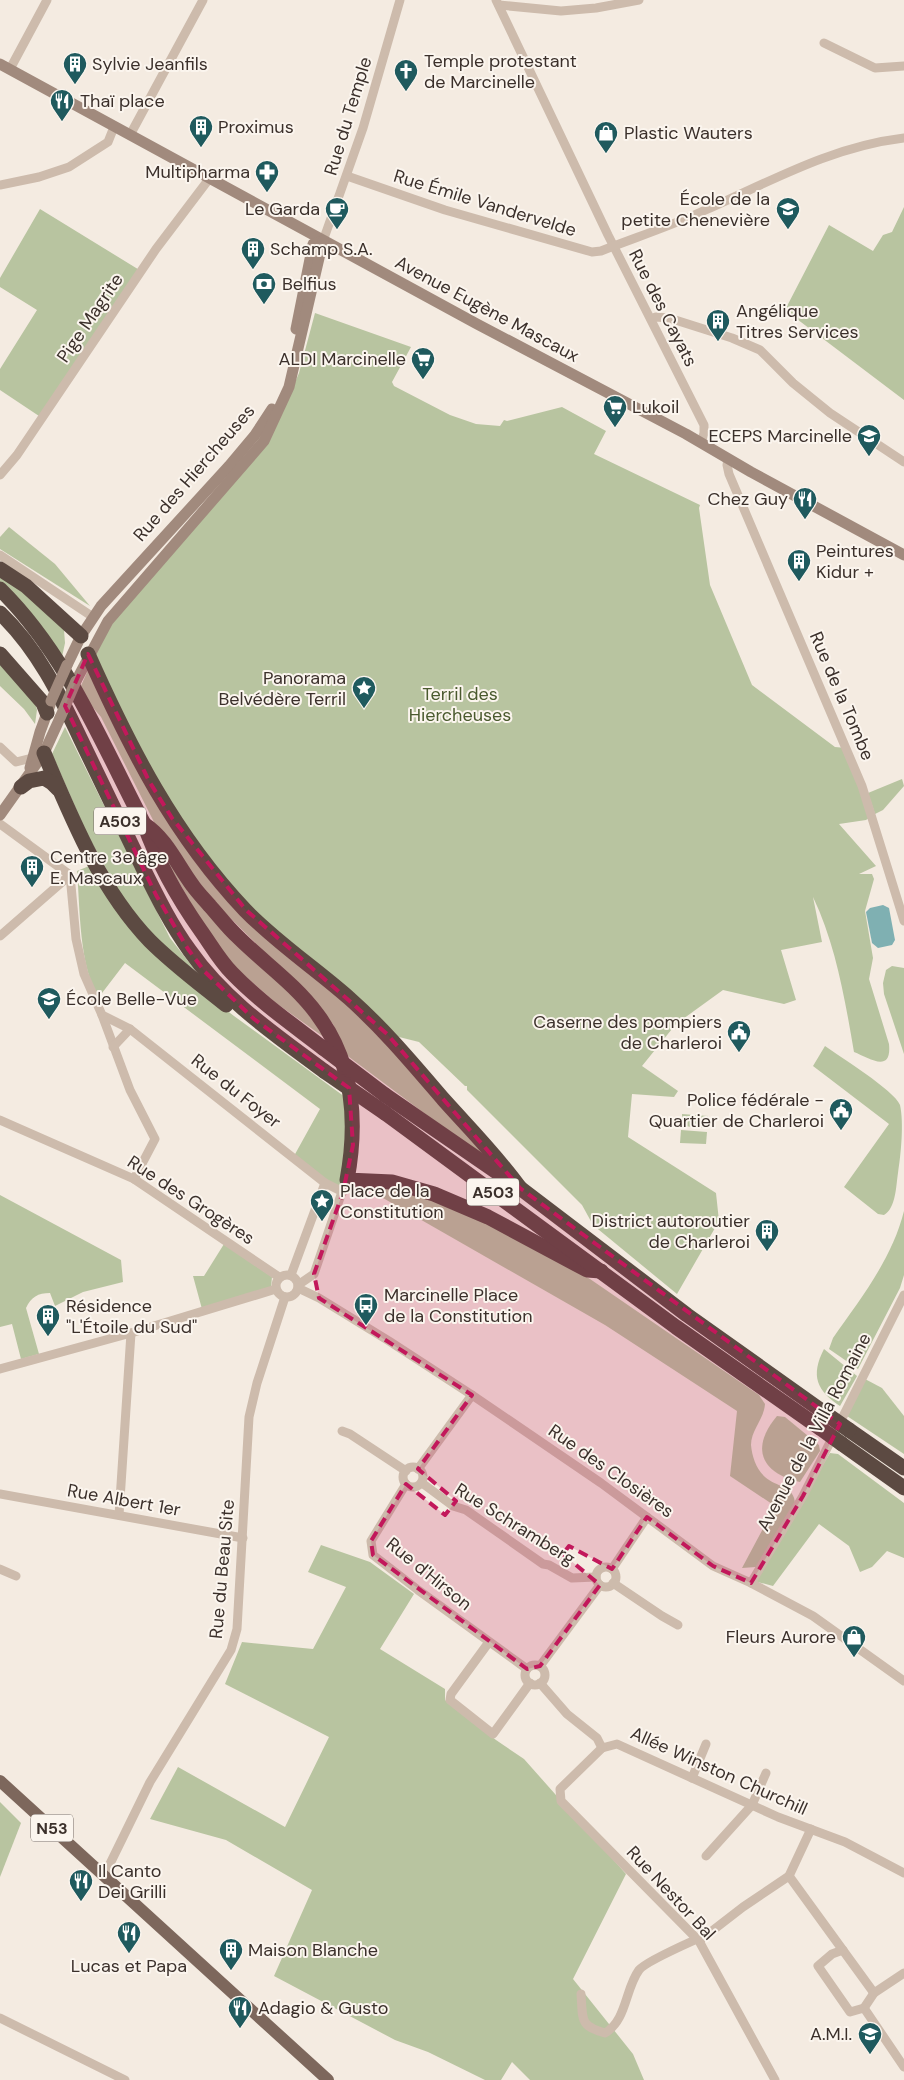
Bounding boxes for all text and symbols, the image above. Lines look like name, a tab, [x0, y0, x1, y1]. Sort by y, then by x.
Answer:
place label: Temple protestant de Marcinelle	[424, 49, 577, 94]
building icon: Sylvie Jeanfils	[62, 51, 88, 85]
place label: Sylvie Jeanfils	[92, 52, 208, 76]
street label: Rue du Temple	[319, 54, 377, 178]
church icon: Temple protestant de Marcinelle	[393, 58, 419, 92]
restaurant icon: Thaï place	[49, 88, 75, 122]
place label: Thaï place	[80, 89, 165, 113]
building icon: Proximus	[188, 114, 214, 148]
place label: Proximus	[218, 115, 294, 139]
shop icon: Plastic Wauters	[593, 120, 619, 154]
place label: Plastic Wauters	[624, 121, 753, 145]
pharmacy icon: Multipharma	[254, 159, 280, 193]
place label: Multipharma	[145, 160, 250, 184]
street label: Rue Émile Vandervelde	[391, 164, 579, 242]
place label: École de la petite Chenevière	[621, 187, 770, 232]
cafe icon: Le Garda	[324, 196, 350, 230]
school or university icon: École de la petite Chenevière	[775, 196, 801, 230]
place label: Le Garda	[245, 197, 320, 221]
building icon: Schamp S.A.	[240, 236, 266, 270]
place label: Schamp S.A.	[270, 237, 373, 261]
street label: Rue des Cayats	[623, 245, 703, 371]
street label: Avenue Eugène Mascaux	[391, 250, 583, 368]
street label: Pige Magrite	[51, 269, 129, 367]
bank icon: Belfius	[251, 271, 277, 305]
place label: Belfius	[282, 272, 337, 296]
place label: Angélique Titres Services	[736, 299, 859, 344]
building icon: Angélique Titres Services	[705, 308, 731, 342]
supermarket icon: ALDI Marcinelle	[410, 346, 436, 380]
place label: ALDI Marcinelle	[279, 347, 406, 371]
supermarket icon: Lukoil	[602, 394, 628, 428]
place label: Lukoil	[632, 395, 679, 419]
street label: Rue des Hiercheuses	[128, 399, 260, 547]
school or university icon: ECEPS Marcinelle	[856, 423, 882, 457]
place label: ECEPS Marcinelle	[708, 424, 852, 448]
restaurant icon: Chez Guy	[792, 486, 818, 520]
place label: Chez Guy	[708, 487, 788, 511]
place label: Peintures Kidur +	[816, 539, 894, 584]
building icon: Peintures Kidur +	[786, 548, 812, 582]
street label: Rue de la Tombe	[804, 628, 880, 764]
place label: Panorama Belvédère Terril	[218, 666, 346, 711]
place icon: Panorama Belvédère Terril	[351, 675, 377, 709]
park label: Terril des Hiercheuses	[409, 682, 511, 727]
road number: A503	[94, 808, 146, 834]
place label: Centre 3e âge E. Mascaux	[50, 845, 167, 890]
building icon: Centre 3e âge E. Mascaux	[19, 854, 45, 888]
school or university icon: École Belle-Vue	[36, 986, 62, 1020]
place label: École Belle-Vue	[66, 987, 197, 1011]
place label: Caserne des pompiers de Charleroi	[533, 1010, 722, 1055]
public building icon: Caserne des pompiers de Charleroi	[726, 1019, 752, 1053]
street label: Rue du Foyer	[186, 1048, 286, 1134]
place label: Police fédérale - Quartier de Charleroi	[649, 1088, 824, 1133]
public building icon: Police fédérale - Quartier de Charleroi	[828, 1097, 854, 1131]
street label: Rue des Grogères	[123, 1150, 259, 1250]
road number: A503	[467, 1178, 519, 1206]
place label: Place de la Constitution	[340, 1179, 444, 1224]
place icon: Place de la Constitution	[309, 1188, 335, 1222]
place label: District autoroutier de Charleroi	[592, 1209, 750, 1254]
building icon: District autoroutier de Charleroi	[754, 1218, 780, 1252]
place label: Marcinelle Place de la Constitution	[384, 1283, 533, 1328]
bus stop icon: Marcinelle Place de la Constitution	[353, 1292, 379, 1326]
place label: Résidence "L'Étoile du Sud"	[66, 1294, 197, 1339]
building icon: Résidence "L'Étoile du Sud"	[35, 1303, 61, 1337]
street label: Avenue de la Villa Romaine	[751, 1329, 877, 1535]
street label: Rue des Closières	[543, 1419, 679, 1523]
street label: Rue Schramberg	[450, 1477, 580, 1571]
street label: Rue Albert 1er	[66, 1478, 183, 1522]
street label: Rue du Beau Site	[204, 1498, 240, 1640]
street label: Rue d'Hirson	[381, 1532, 477, 1616]
shop icon: Fleurs Aurore	[841, 1624, 867, 1658]
place label: Fleurs Aurore	[726, 1625, 836, 1649]
street label: Allée Winston Churchill	[627, 1721, 811, 1821]
road number: N53	[31, 1815, 73, 1842]
street label: Rue Nestor Bal	[621, 1841, 721, 1945]
place label: Il Canto Dei Grilli	[98, 1859, 167, 1904]
restaurant icon: Il Canto Dei Grilli	[68, 1868, 94, 1902]
restaurant icon: Lucas et Papa	[116, 1920, 142, 1954]
building icon: Maison Blanche	[218, 1937, 244, 1971]
place label: Maison Blanche	[248, 1938, 378, 1962]
place label: Lucas et Papa	[71, 1954, 187, 1978]
restaurant icon: Adagio & Gusto	[227, 1995, 253, 2029]
place label: Adagio & Gusto	[258, 1996, 388, 2020]
school or university icon: A.M.I.	[857, 2021, 883, 2055]
place label: A.M.I.	[810, 2022, 852, 2046]

